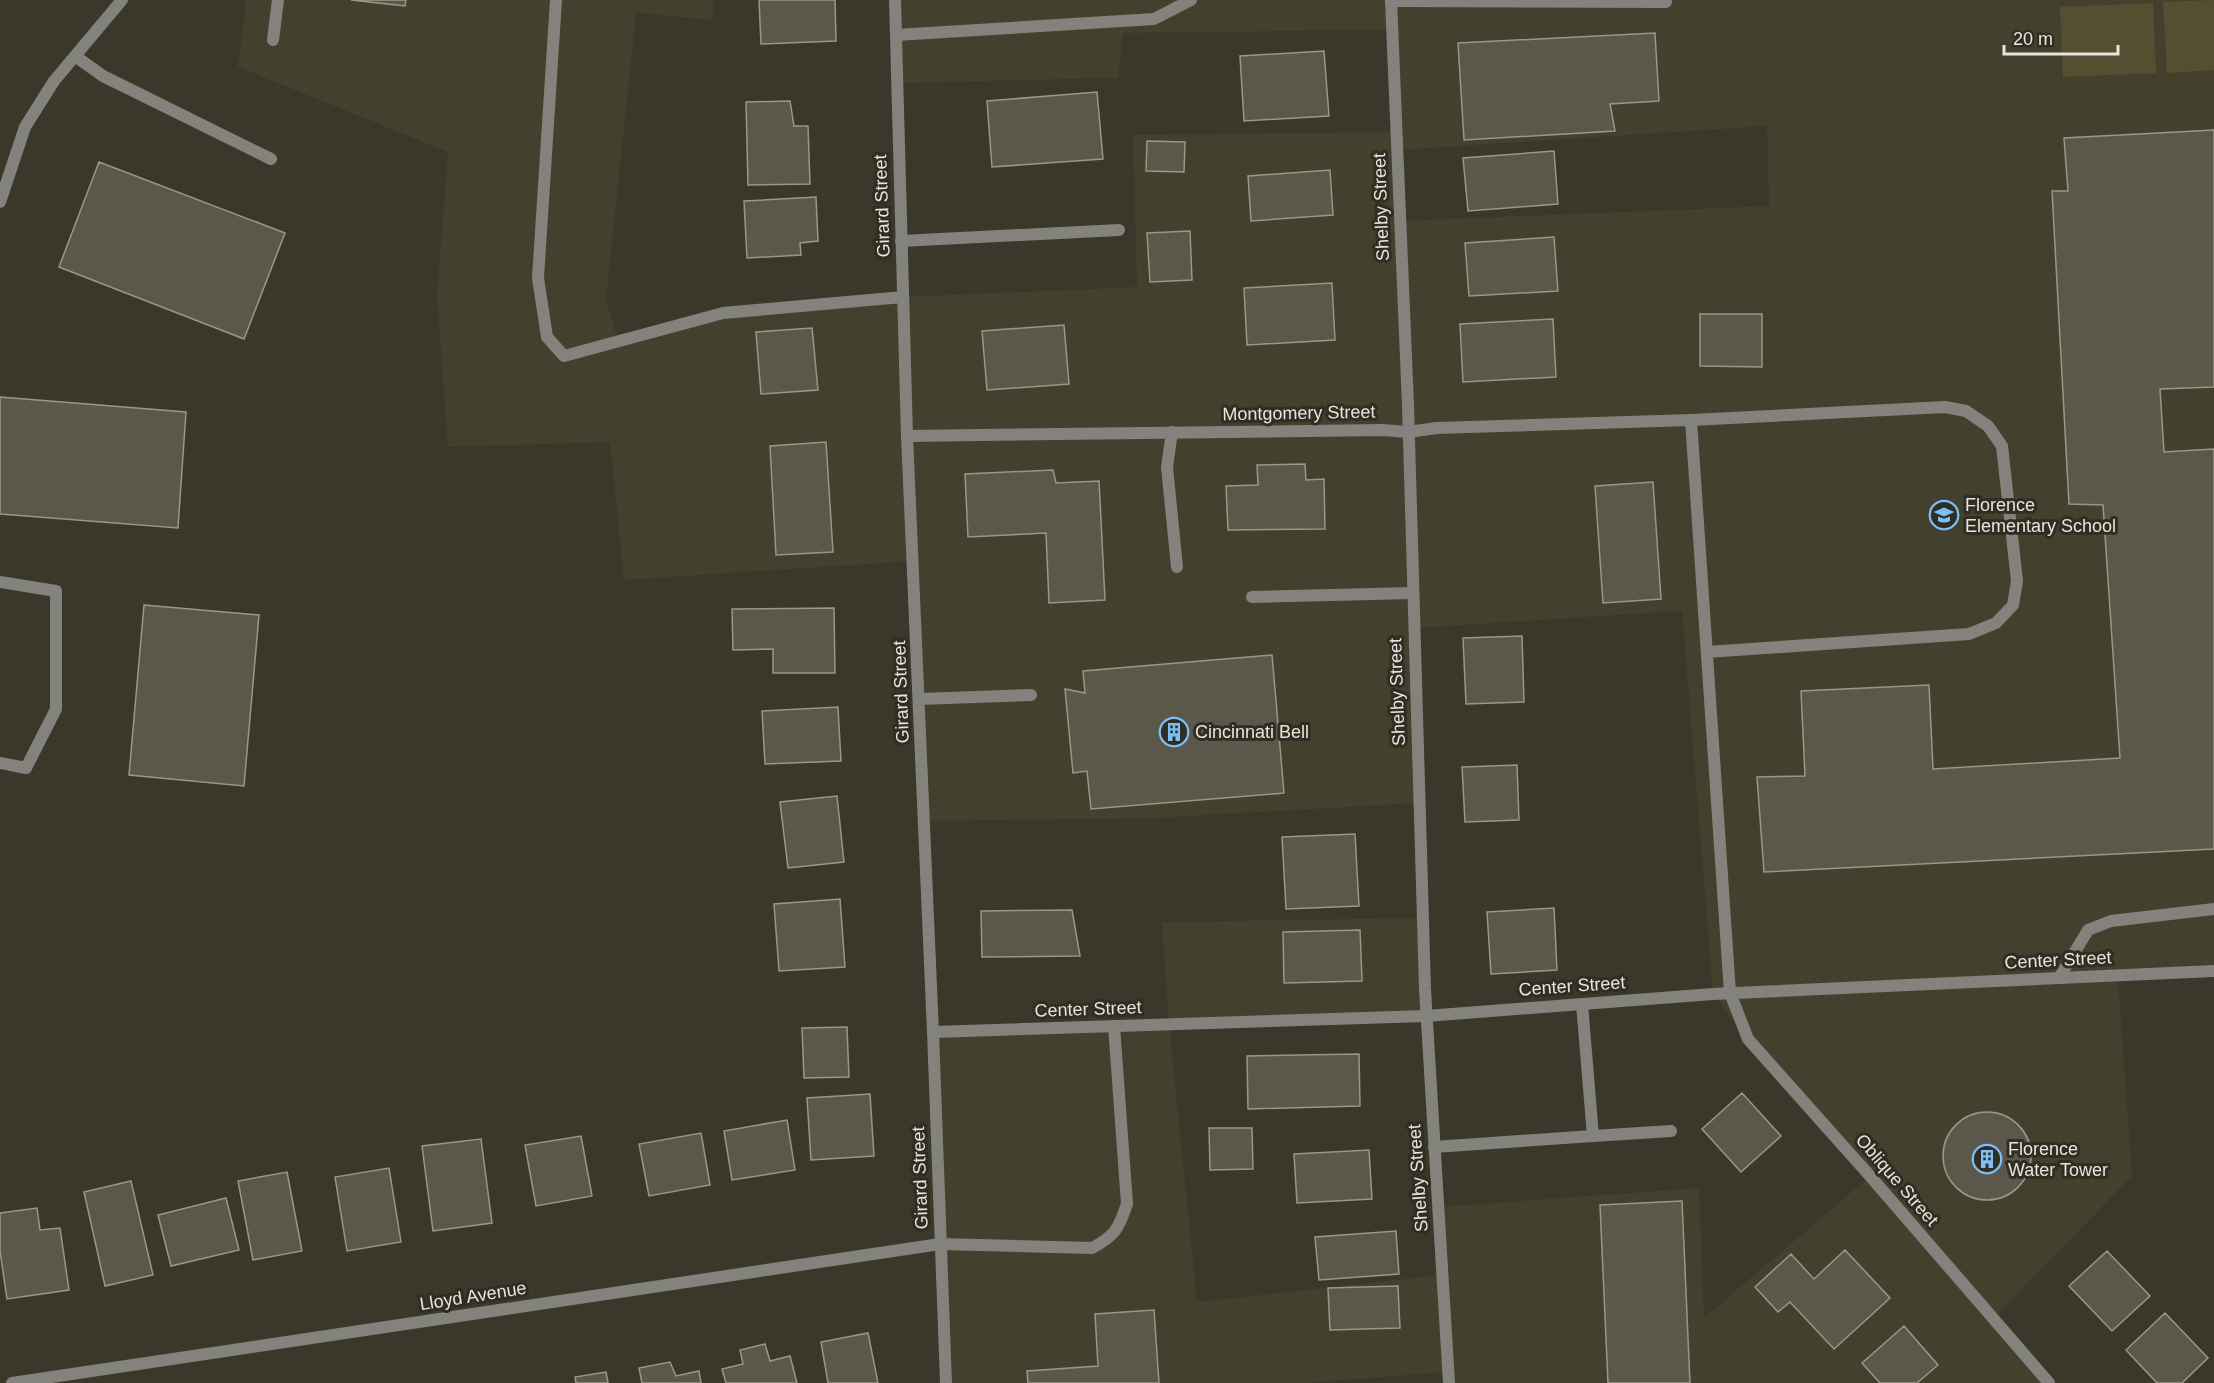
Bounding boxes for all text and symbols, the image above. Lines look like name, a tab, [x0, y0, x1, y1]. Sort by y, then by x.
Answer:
scale bar	[2004, 18, 2118, 56]
text: 20 m	[2013, 29, 2053, 49]
street label: Shelby Street	[1369, 153, 1393, 261]
street label: Girard Street	[870, 154, 894, 258]
street label: Montgomery Street	[1222, 402, 1376, 424]
place label: Florence Elementary School	[1965, 495, 2116, 536]
school or university icon: Florence Elementary School	[1928, 499, 1960, 531]
street label: Shelby Street	[1385, 638, 1409, 746]
street label: Girard Street	[889, 640, 913, 744]
building icon: Cincinnati Bell	[1158, 716, 1190, 748]
place label: Cincinnati Bell	[1195, 722, 1309, 742]
street label: Center Street	[2004, 947, 2112, 973]
street label: Center Street	[1518, 972, 1626, 1000]
street label: Center Street	[1034, 997, 1142, 1021]
street label: Shelby Street	[1404, 1123, 1432, 1233]
street label: Girard Street	[908, 1126, 932, 1230]
street label: Oblique Street	[1852, 1130, 1942, 1230]
place label: Florence Water Tower	[2008, 1139, 2108, 1180]
building icon: Florence Water Tower	[1971, 1143, 2003, 1175]
street label: Lloyd Avenue	[418, 1278, 528, 1314]

